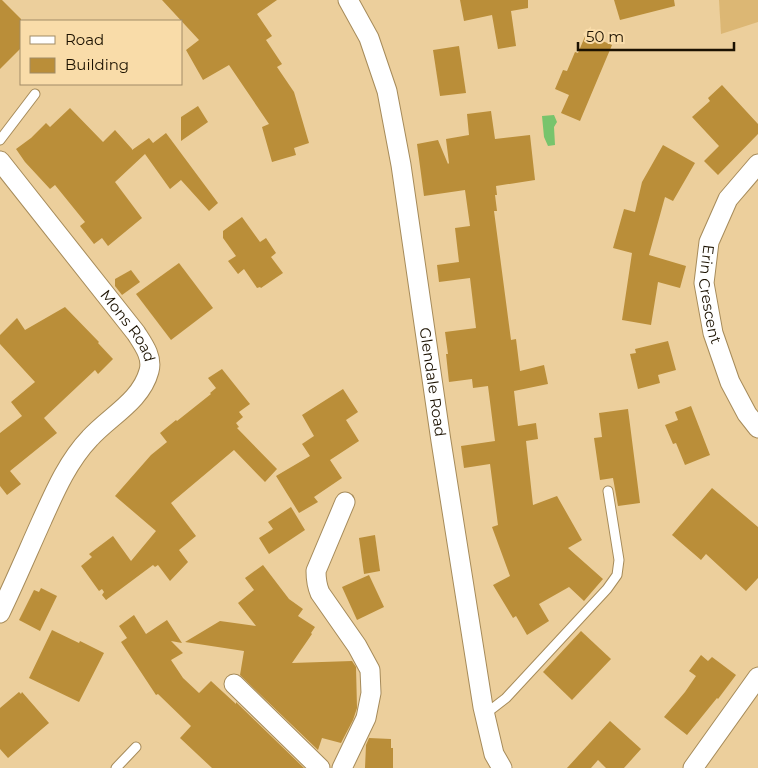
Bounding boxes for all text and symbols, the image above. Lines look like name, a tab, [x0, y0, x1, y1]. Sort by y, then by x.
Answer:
legend	[20, 20, 182, 85]
scale bar	[578, 20, 734, 52]
text: 50 m	[586, 27, 624, 46]
text: Road	[65, 30, 104, 49]
text: Building	[65, 55, 129, 74]
street label: Erin Crescent	[694, 244, 726, 346]
street label: Mons Road	[96, 286, 160, 364]
street label: Glendale Road	[416, 326, 450, 438]

